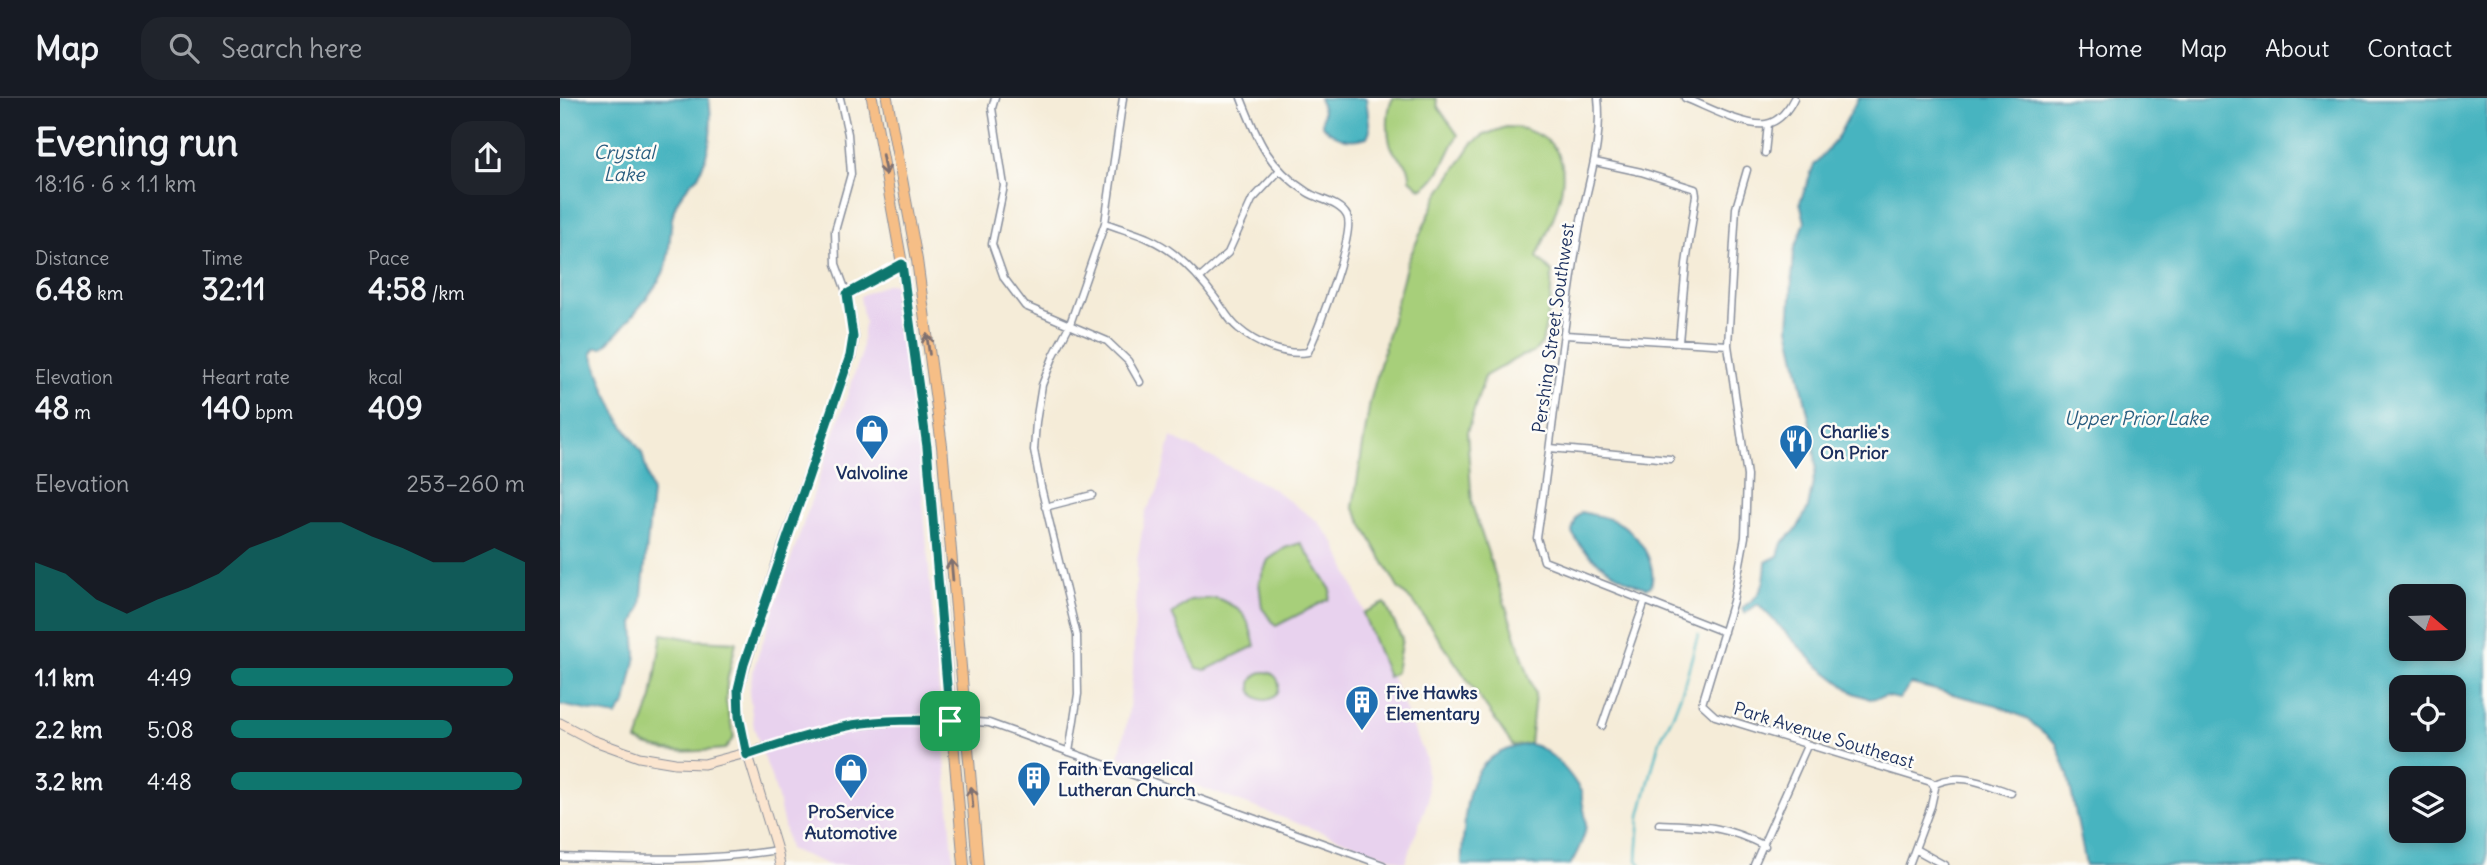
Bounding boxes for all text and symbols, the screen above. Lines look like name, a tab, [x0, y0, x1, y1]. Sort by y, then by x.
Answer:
search box	[141, 17, 631, 80]
text: Map	[35, 27, 99, 69]
icon: search	[165, 29, 203, 67]
text: Search here	[221, 32, 362, 65]
text: Home	[2078, 33, 2142, 63]
text: Map	[2180, 33, 2227, 63]
text: About	[2265, 33, 2329, 63]
text: Contact	[2367, 33, 2452, 63]
text: Evening run	[35, 119, 238, 166]
button: share	[451, 121, 525, 195]
water label: Crystal Lake	[593, 140, 657, 186]
one-way arrow	[878, 153, 891, 176]
text: 18:16 · 6 × 1.1 km	[35, 169, 196, 198]
street label: Pershing Street Southwest	[1527, 221, 1579, 435]
text: Distance	[35, 246, 109, 270]
text: Time	[202, 246, 243, 270]
text: Pace	[368, 246, 410, 270]
text: 6.48	[35, 270, 93, 308]
text: 32:11	[202, 270, 266, 308]
text: 4:58	[368, 270, 427, 308]
text: km	[93, 281, 123, 305]
text: /km	[427, 281, 465, 305]
one-way arrow	[921, 333, 934, 356]
text: Elevation	[35, 365, 113, 389]
text: Heart rate	[202, 365, 290, 389]
text: kcal	[368, 365, 403, 389]
text: 48	[35, 389, 70, 427]
text: 140	[202, 389, 251, 427]
text: 409	[368, 389, 423, 427]
text: m	[70, 400, 91, 424]
text: bpm	[251, 400, 293, 424]
water label: Upper Prior Lake	[2064, 406, 2210, 430]
shop icon: Valvoline	[853, 412, 891, 461]
place label: Charlie's On Prior	[1820, 420, 1889, 464]
restaurant icon: Charlie's On Prior	[1777, 422, 1815, 471]
place label: Valvoline	[836, 461, 908, 484]
text: Elevation	[35, 469, 129, 498]
text: 253–260 m	[406, 469, 525, 498]
one-way arrow	[945, 560, 958, 582]
north arrow	[2389, 584, 2466, 662]
map controls	[2389, 584, 2466, 843]
text: 1.1 km	[35, 663, 94, 692]
text: 4:49	[147, 663, 192, 692]
button: locate	[2389, 675, 2466, 752]
place label: Five Hawks Elementary	[1386, 681, 1480, 725]
building icon: Five Hawks Elementary	[1343, 683, 1381, 732]
pin	[920, 691, 980, 751]
street label: Park Avenue Southeast	[1731, 697, 1917, 773]
icon: arrive	[931, 702, 969, 740]
text: 2.2 km	[35, 715, 102, 744]
text: 5:08	[147, 715, 194, 744]
shop icon: ProService Automotive	[832, 751, 870, 800]
place label: Faith Evangelical Lutheran Church	[1058, 757, 1196, 801]
building icon: Faith Evangelical Lutheran Church	[1015, 759, 1053, 808]
button: layers	[2389, 766, 2466, 843]
text: 3.2 km	[35, 767, 103, 796]
text: 4:48	[147, 767, 192, 796]
one-way arrow	[965, 786, 978, 809]
place label: ProService Automotive	[805, 800, 898, 844]

